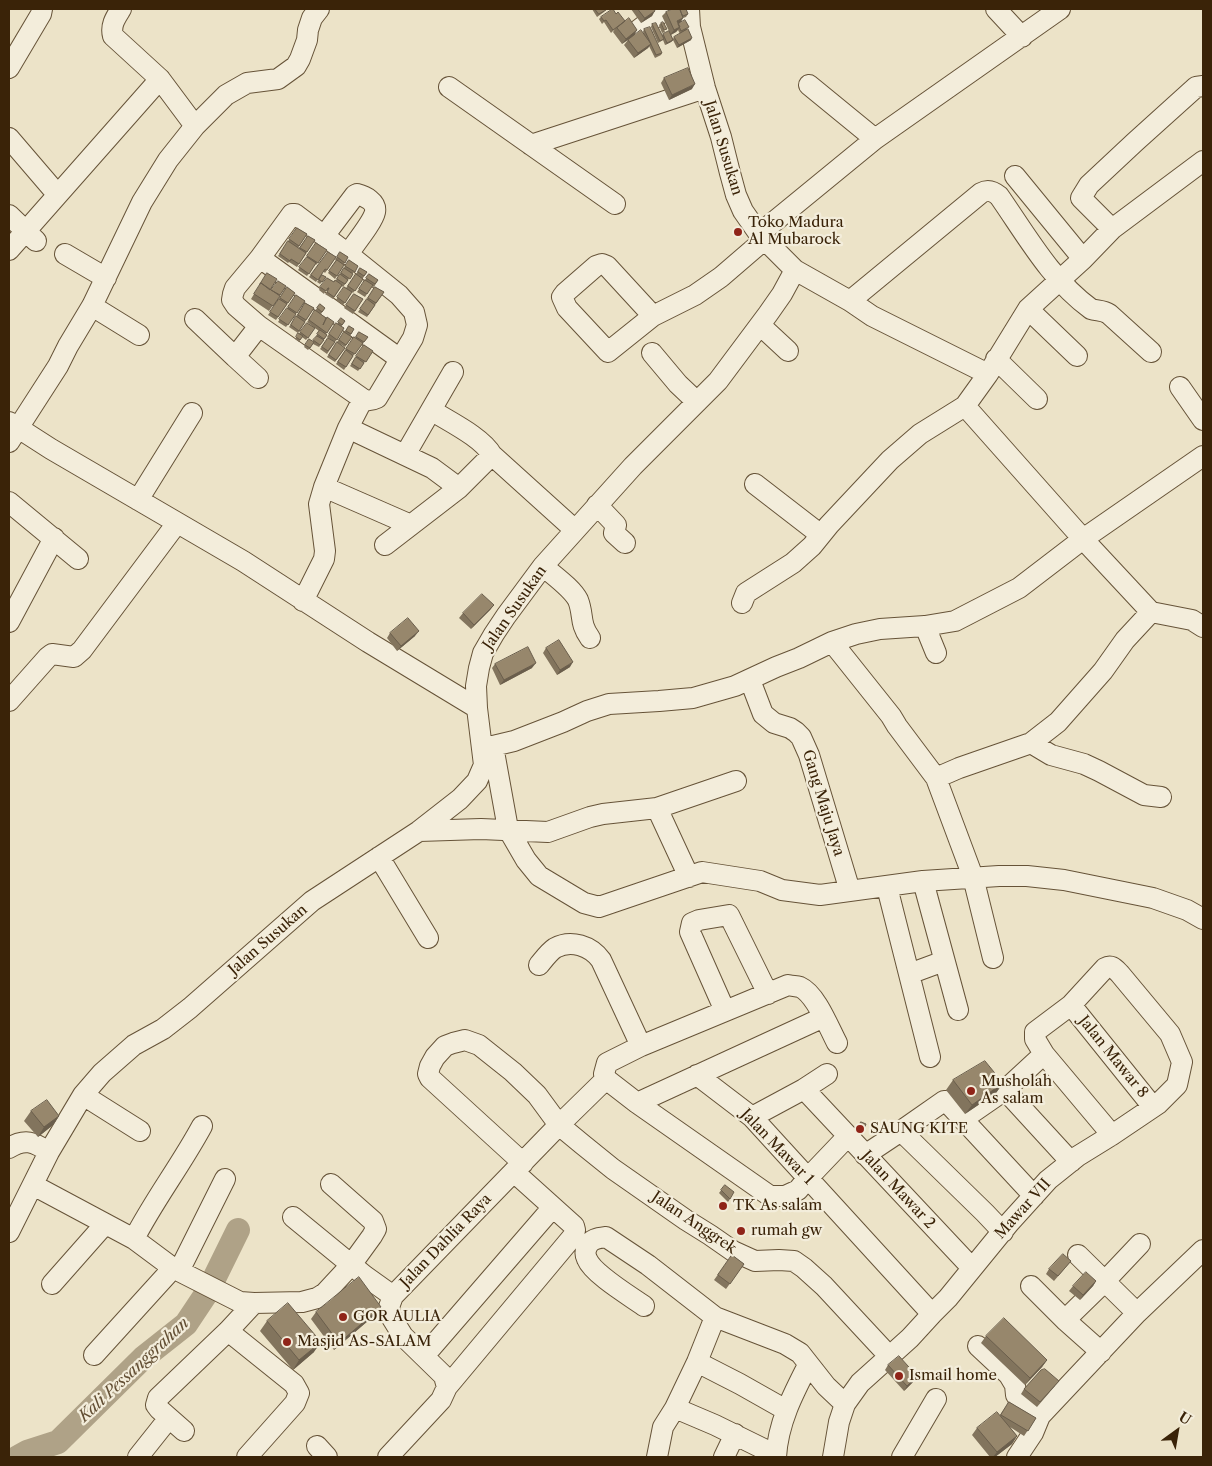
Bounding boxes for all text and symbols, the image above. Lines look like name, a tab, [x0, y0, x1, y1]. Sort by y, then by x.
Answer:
street label: Jalan Susukan	[700, 98, 746, 198]
place label: Toko Madura Al Mubarock	[748, 214, 844, 249]
marker: Toko Madura Al Mubarock	[732, 226, 744, 238]
street label: Jalan Susukan	[479, 563, 551, 653]
street label: Gang Maju Jaya	[798, 748, 848, 858]
street label: Jalan Susukan	[225, 901, 311, 979]
street label: Jalan Mawar 8	[1074, 1012, 1152, 1102]
place label: Musholah As salam	[981, 1073, 1052, 1108]
marker: Musholah As salam	[965, 1085, 977, 1097]
street label: Jalan Mawar 1	[737, 1106, 817, 1188]
place label: SAUNG KITE	[870, 1120, 968, 1138]
marker: SAUNG KITE	[854, 1123, 866, 1135]
street label: Jalan Mawar 2	[857, 1147, 939, 1233]
street label: Mawar VII	[991, 1175, 1055, 1243]
street label: Jalan Anggrek	[648, 1188, 740, 1258]
street label: Jalan Dahlia Raya	[397, 1190, 495, 1292]
place label: TK As salam	[733, 1197, 822, 1215]
marker: TK As salam	[717, 1200, 729, 1212]
place label: rumah gw	[751, 1222, 822, 1240]
marker: rumah gw	[735, 1225, 747, 1237]
place label: GOR AULIA	[353, 1308, 441, 1326]
marker: GOR AULIA	[337, 1311, 349, 1323]
water label: Kali Pessanggrahan	[75, 1314, 193, 1426]
place label: Masjid AS-SALAM	[297, 1333, 431, 1351]
marker: Masjid AS-SALAM	[281, 1336, 293, 1348]
place label: Ismail home	[909, 1367, 997, 1385]
marker: Ismail home	[893, 1370, 905, 1382]
north arrow	[1152, 1406, 1202, 1456]
text: U	[1175, 1408, 1195, 1429]

